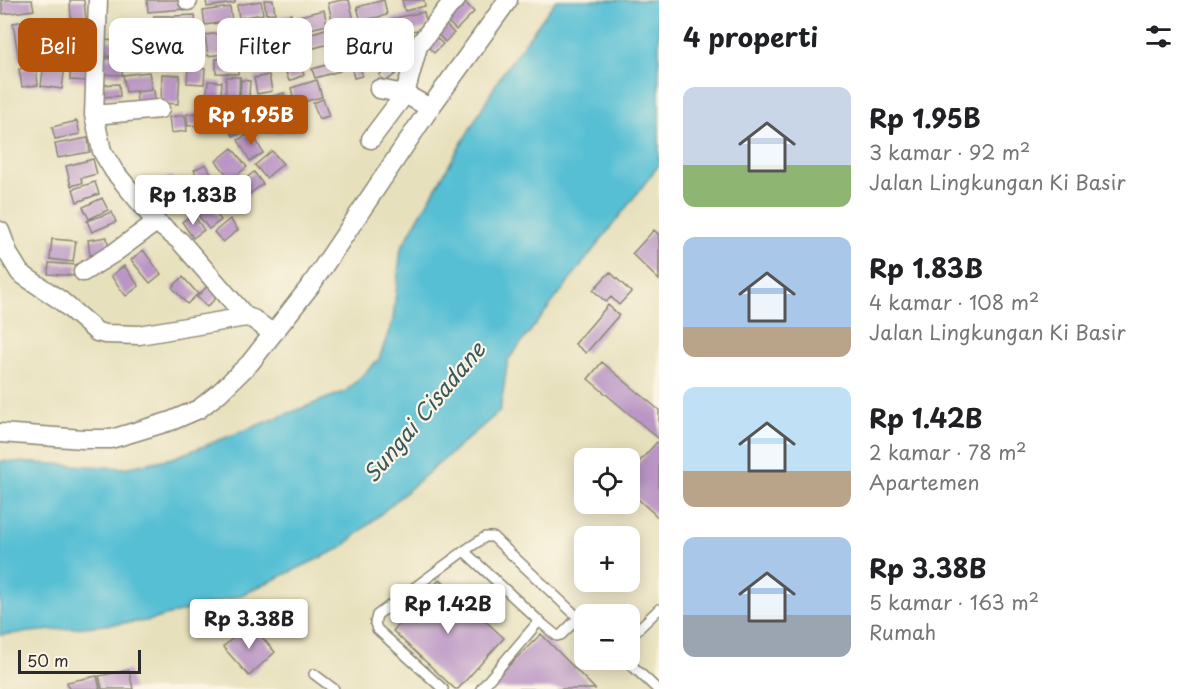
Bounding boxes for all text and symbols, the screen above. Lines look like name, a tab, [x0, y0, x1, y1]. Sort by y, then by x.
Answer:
text: 4 properti	[683, 17, 818, 56]
chip: Beli	[18, 18, 97, 72]
chip: Sewa	[109, 18, 205, 72]
chip: Filter	[217, 18, 312, 72]
chip: Baru	[324, 18, 414, 72]
icon: filters	[1142, 20, 1175, 53]
pin: Rp 1.95B	[189, 95, 313, 146]
text: Rp 1.95B	[869, 98, 981, 137]
text: Rp 1.95B	[208, 99, 294, 129]
icon: home	[731, 111, 803, 183]
text: 3 kamar · 92 m²	[869, 137, 1030, 167]
text: Jalan Lingkungan Ki Basir	[869, 167, 1126, 197]
pin: Rp 1.83B	[131, 175, 255, 226]
text: Rp 1.83B	[149, 179, 237, 209]
text: Rp 1.83B	[869, 248, 983, 287]
icon: home	[731, 261, 803, 333]
text: 4 kamar · 108 m²	[869, 287, 1039, 317]
text: Jalan Lingkungan Ki Basir	[869, 317, 1126, 347]
water label: Sungai Cisadane	[354, 333, 492, 489]
text: Rp 1.42B	[869, 398, 983, 437]
icon: home	[731, 411, 803, 483]
text: 2 kamar · 78 m²	[869, 437, 1027, 467]
map controls	[574, 448, 640, 670]
button: locate	[574, 448, 640, 514]
text: Apartemen	[869, 467, 980, 497]
button: +	[574, 526, 640, 592]
text: Rp 3.38B	[869, 548, 987, 587]
icon: home	[731, 561, 803, 633]
pin: Rp 1.42B	[386, 584, 510, 635]
text: 5 kamar · 163 m²	[869, 587, 1039, 617]
text: Rp 1.42B	[404, 588, 492, 618]
pin: Rp 3.38B	[187, 599, 311, 650]
text: Rp 3.38B	[204, 603, 294, 633]
button: −	[574, 604, 640, 670]
text: Rumah	[869, 617, 936, 647]
scale bar	[18, 647, 141, 674]
text: 50 m	[27, 648, 68, 672]

